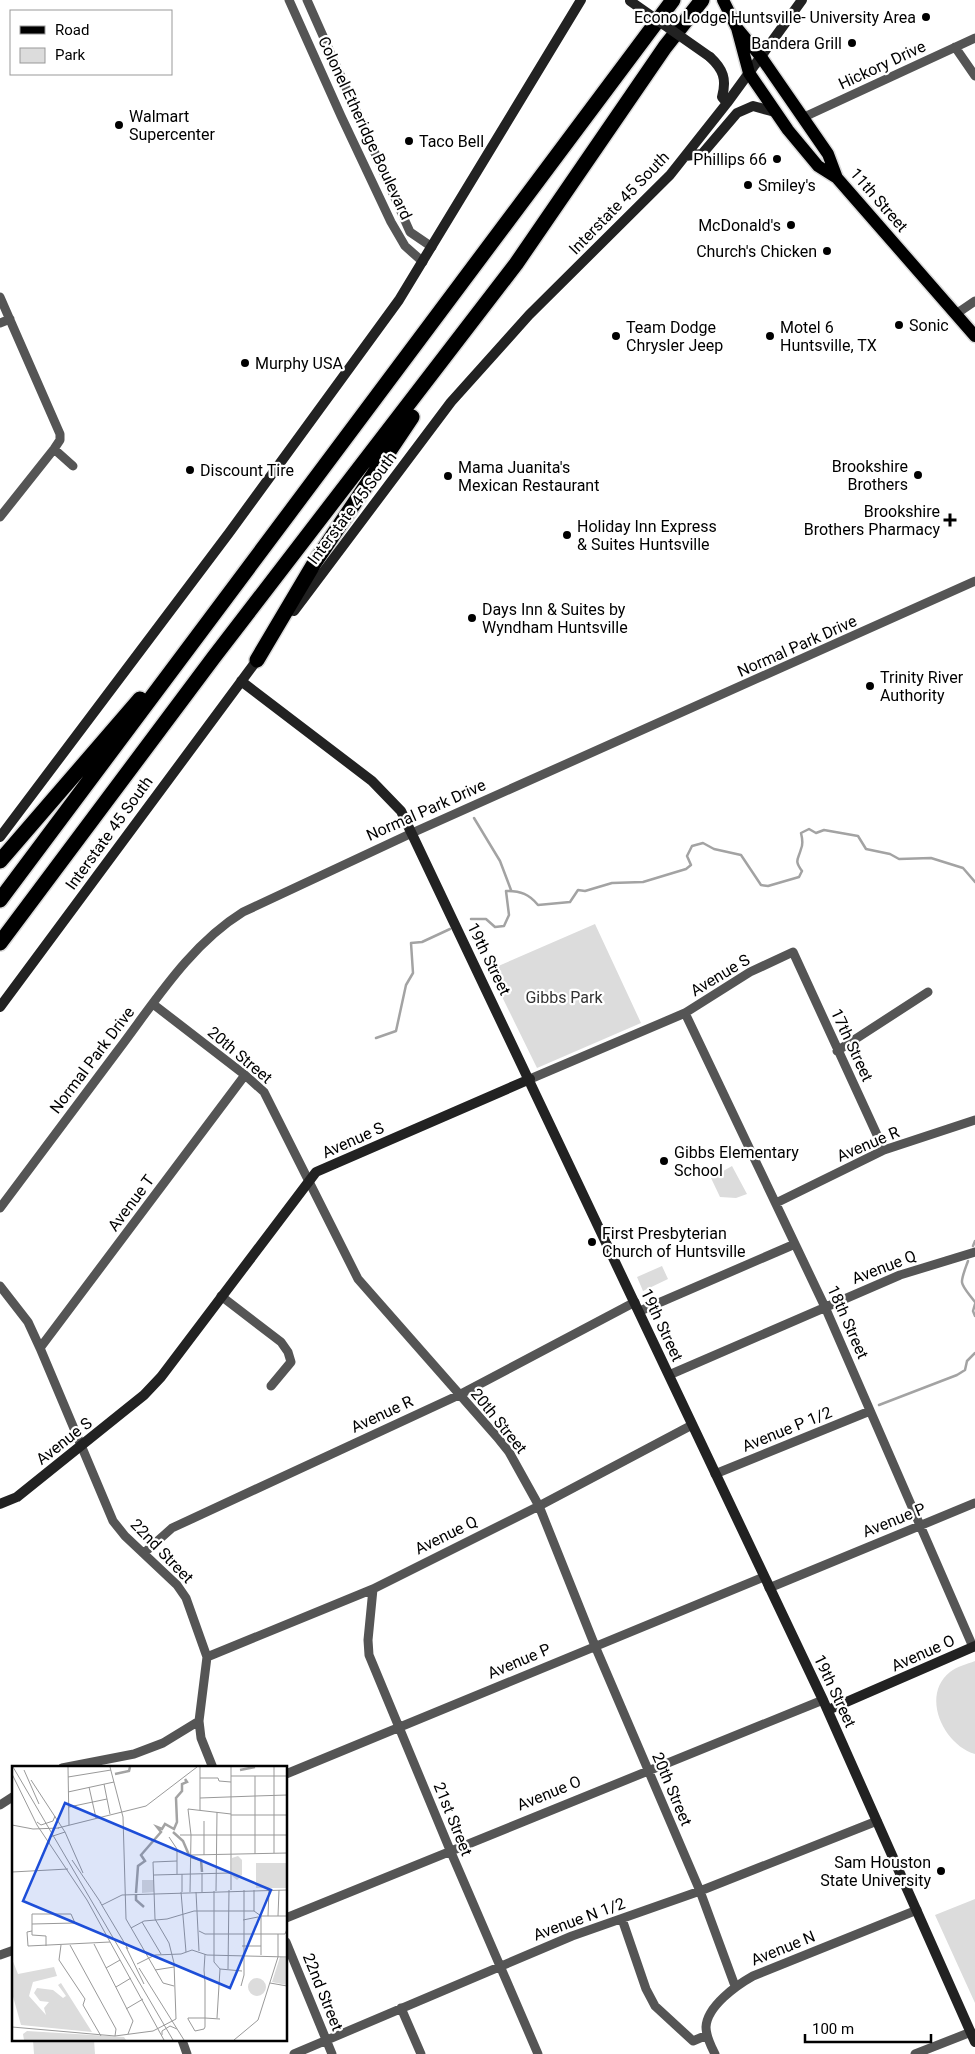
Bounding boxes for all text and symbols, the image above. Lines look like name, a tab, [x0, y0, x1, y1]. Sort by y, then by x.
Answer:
place label: Econo Lodge Huntsville- University Area	[634, 8, 916, 27]
legend	[10, 10, 172, 75]
marker: Econo Lodge Huntsville- University Area	[920, 11, 932, 23]
text: Road	[55, 21, 89, 39]
street label: Colonel Etheridge Boulevard	[314, 33, 416, 223]
place label: Bandera Grill	[751, 34, 842, 53]
street label: Hickory Drive	[835, 37, 929, 93]
marker: Bandera Grill	[846, 37, 858, 49]
text: Park	[55, 46, 86, 64]
place label: Walmart Supercenter	[129, 107, 215, 144]
marker: Walmart Supercenter	[113, 119, 125, 131]
place label: Taco Bell	[419, 132, 484, 151]
marker: Taco Bell	[403, 135, 415, 147]
street label: Interstate 45 South	[565, 148, 673, 258]
place label: Phillips 66	[693, 150, 767, 169]
marker: Phillips 66	[771, 153, 783, 165]
street label: 11th Street	[846, 164, 912, 236]
place label: Smiley's	[758, 176, 816, 195]
marker: Smiley's	[742, 179, 754, 191]
place label: McDonald's	[698, 216, 781, 235]
marker: McDonald's	[785, 219, 797, 231]
place label: Church's Chicken	[696, 242, 817, 261]
marker: Church's Chicken	[821, 245, 833, 257]
place label: Sonic	[909, 316, 949, 335]
place label: Team Dodge Chrysler Jeep	[626, 318, 723, 355]
place label: Motel 6 Huntsville, TX	[780, 318, 877, 355]
marker: Sonic	[893, 319, 905, 331]
marker: Team Dodge Chrysler Jeep	[610, 330, 622, 342]
marker: Motel 6 Huntsville, TX	[764, 330, 776, 342]
place label: Murphy USA	[255, 354, 343, 373]
marker: Murphy USA	[239, 357, 251, 369]
street label: Interstate 45 South	[304, 448, 400, 568]
place label: Brookshire Brothers	[832, 457, 908, 494]
place label: Mama Juanita's Mexican Restaurant	[458, 458, 599, 495]
place label: Discount Tire	[200, 461, 294, 480]
marker: Discount Tire	[184, 464, 196, 476]
marker: Brookshire Brothers	[912, 469, 924, 481]
marker: Mama Juanita's Mexican Restaurant	[442, 470, 454, 482]
place label: Brookshire Brothers Pharmacy	[804, 502, 940, 539]
marker: Brookshire Brothers Pharmacy	[944, 514, 956, 526]
place label: Holiday Inn Express & Suites Huntsville	[577, 517, 717, 554]
marker: Holiday Inn Express & Suites Huntsville	[561, 529, 573, 541]
place label: Days Inn & Suites by Wyndham Huntsville	[482, 600, 628, 637]
street label: Normal Park Drive	[734, 611, 860, 681]
marker: Days Inn & Suites by Wyndham Huntsville	[466, 612, 478, 624]
place label: Trinity River Authority	[880, 668, 964, 705]
marker: Trinity River Authority	[864, 680, 876, 692]
street label: Interstate 45 South	[61, 773, 157, 893]
street label: Normal Park Drive	[363, 775, 489, 845]
street label: 19th Street	[463, 920, 515, 998]
street label: Avenue S	[687, 950, 753, 1000]
park label: Gibbs Park	[525, 988, 604, 1007]
street label: Normal Park Drive	[46, 1003, 138, 1117]
street label: 17th Street	[827, 1006, 877, 1084]
street label: 20th Street	[204, 1023, 276, 1087]
street label: Avenue S	[319, 1118, 387, 1162]
street label: Avenue R	[834, 1122, 902, 1166]
place label: Gibbs Elementary School	[674, 1143, 799, 1180]
marker: Gibbs Elementary School	[658, 1155, 670, 1167]
street label: Avenue T	[104, 1171, 159, 1235]
place label: First Presbyterian Church of Huntsville	[602, 1224, 746, 1261]
marker: First Presbyterian Church of Huntsville	[586, 1236, 598, 1248]
street label: Avenue Q	[849, 1246, 919, 1288]
street label: 18th Street	[823, 1282, 873, 1362]
street label: 19th Street	[637, 1286, 687, 1364]
street label: 20th Street	[467, 1385, 531, 1457]
street label: Avenue R	[348, 1391, 416, 1437]
street label: Avenue P 1/2	[739, 1402, 835, 1456]
street label: Avenue S	[32, 1413, 96, 1469]
street label: Avenue P	[860, 1499, 928, 1541]
street label: Avenue Q	[412, 1512, 480, 1558]
street label: 22nd Street	[127, 1515, 197, 1587]
street label: Avenue O	[888, 1631, 958, 1675]
street label: Avenue P	[485, 1639, 553, 1683]
street label: 19th Street	[810, 1652, 860, 1730]
street label: 20th Street	[648, 1749, 696, 1829]
inset map	[12, 1766, 288, 2042]
street label: Avenue O	[514, 1772, 584, 1814]
street label: 21st Street	[430, 1779, 476, 1859]
place label: Sam Houston State University	[820, 1853, 931, 1890]
marker: Sam Houston State University	[935, 1865, 947, 1877]
street label: Avenue N 1/2	[531, 1894, 627, 1944]
street label: Avenue N	[748, 1927, 818, 1969]
street label: 22nd Street	[299, 1950, 347, 2034]
scale bar	[805, 2012, 931, 2044]
text: 100 m	[812, 2020, 854, 2038]

